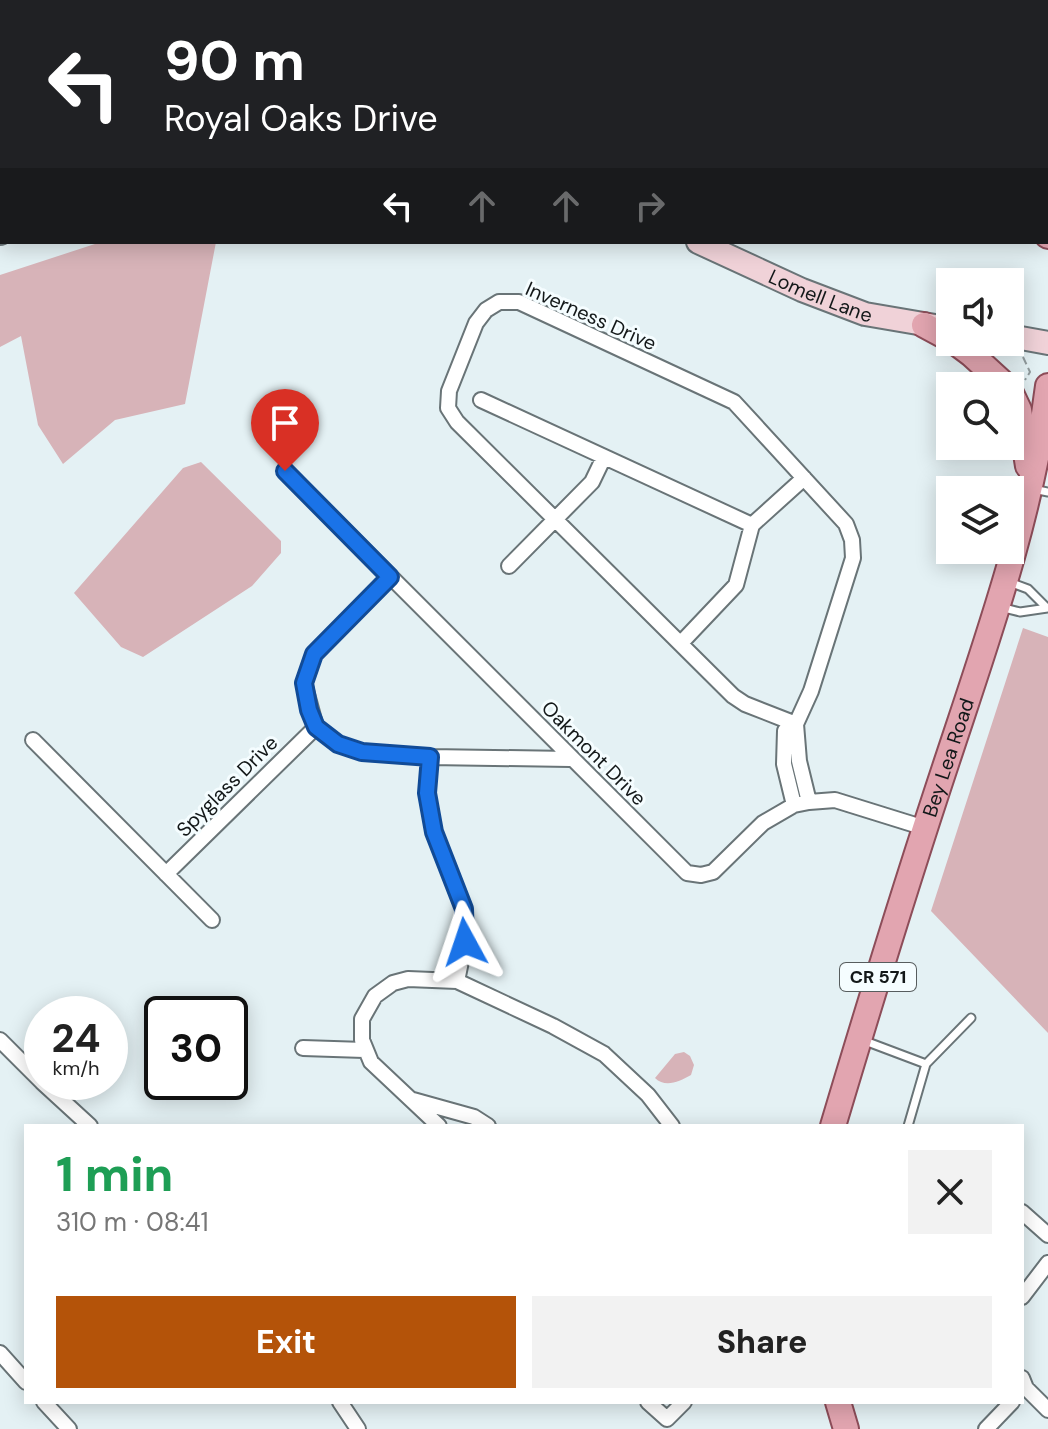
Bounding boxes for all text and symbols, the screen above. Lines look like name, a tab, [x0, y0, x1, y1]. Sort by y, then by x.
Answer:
text: 90 m	[164, 24, 305, 97]
icon: left	[32, 32, 136, 136]
text: Royal Oaks Drive	[164, 95, 438, 142]
icon: left	[376, 184, 420, 228]
icon: ahead	[460, 184, 504, 228]
icon: ahead	[544, 184, 588, 228]
icon: right	[628, 184, 672, 228]
street label: Lomell Lane	[764, 263, 874, 328]
map controls	[936, 268, 1024, 564]
button: sound	[936, 268, 1024, 356]
street label: Inverness Drive	[522, 276, 660, 356]
button: search	[936, 372, 1024, 460]
pin	[251, 389, 319, 471]
icon: arrive	[263, 401, 307, 445]
button: layers	[936, 476, 1024, 564]
street label: Oakmont Drive	[536, 695, 652, 811]
street label: Bey Lea Road	[916, 695, 980, 820]
street label: Spyglass Drive	[171, 730, 283, 842]
position arrow	[423, 900, 507, 984]
road number: CR 571	[840, 963, 916, 991]
speed limit sign: 30	[144, 996, 248, 1100]
text: 24	[52, 1012, 100, 1064]
text: km/h	[52, 1055, 100, 1081]
text: 1 min	[56, 1143, 173, 1206]
button: close	[908, 1150, 992, 1234]
text: 310 m · 08:41	[56, 1205, 209, 1239]
button: Exit	[56, 1296, 516, 1388]
button: Share	[532, 1296, 992, 1388]

